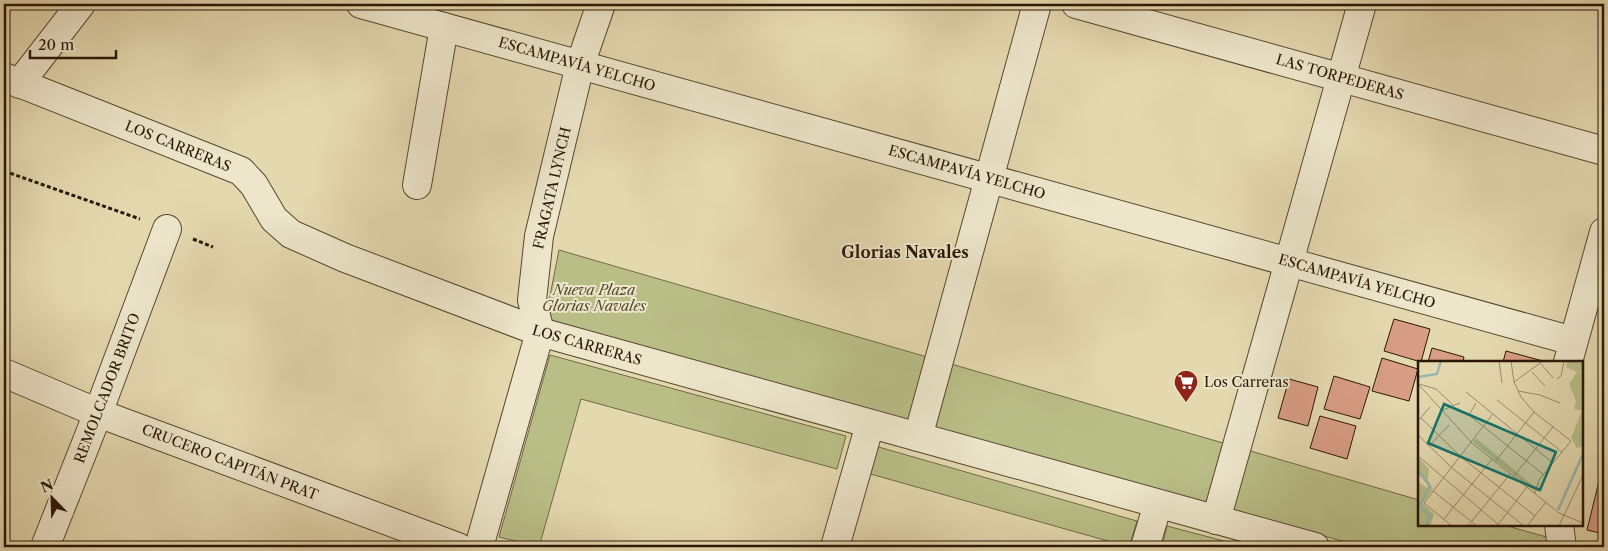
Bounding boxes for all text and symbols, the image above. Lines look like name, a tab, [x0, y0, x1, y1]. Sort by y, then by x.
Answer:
scale bar	[30, 28, 116, 60]
street label: ESCAMPAVÍA YELCHO	[496, 32, 658, 95]
text: 20 m	[38, 35, 74, 54]
street label: LAS TORPEDERAS	[1274, 50, 1406, 104]
street label: LOS CARRERAS	[122, 116, 234, 176]
street label: FRAGATA LYNCH	[529, 125, 575, 251]
street label: ESCAMPAVÍA YELCHO	[886, 140, 1048, 203]
district label: Glorias Navales	[841, 242, 969, 262]
street label: ESCAMPAVÍA YELCHO	[1276, 249, 1438, 312]
park label: Nueva Plaza Glorias Navales	[542, 281, 647, 315]
street label: REMOLCADOR BRITO	[70, 310, 144, 466]
street label: LOS CARRERAS	[530, 321, 644, 369]
inset map	[1418, 361, 1583, 526]
supermarket icon: Los Carreras	[1173, 369, 1199, 403]
place label: Los Carreras	[1204, 373, 1289, 391]
street label: CRUCERO CAPITÁN PRAT	[139, 420, 321, 504]
north arrow	[28, 474, 78, 524]
text: N	[38, 475, 56, 497]

